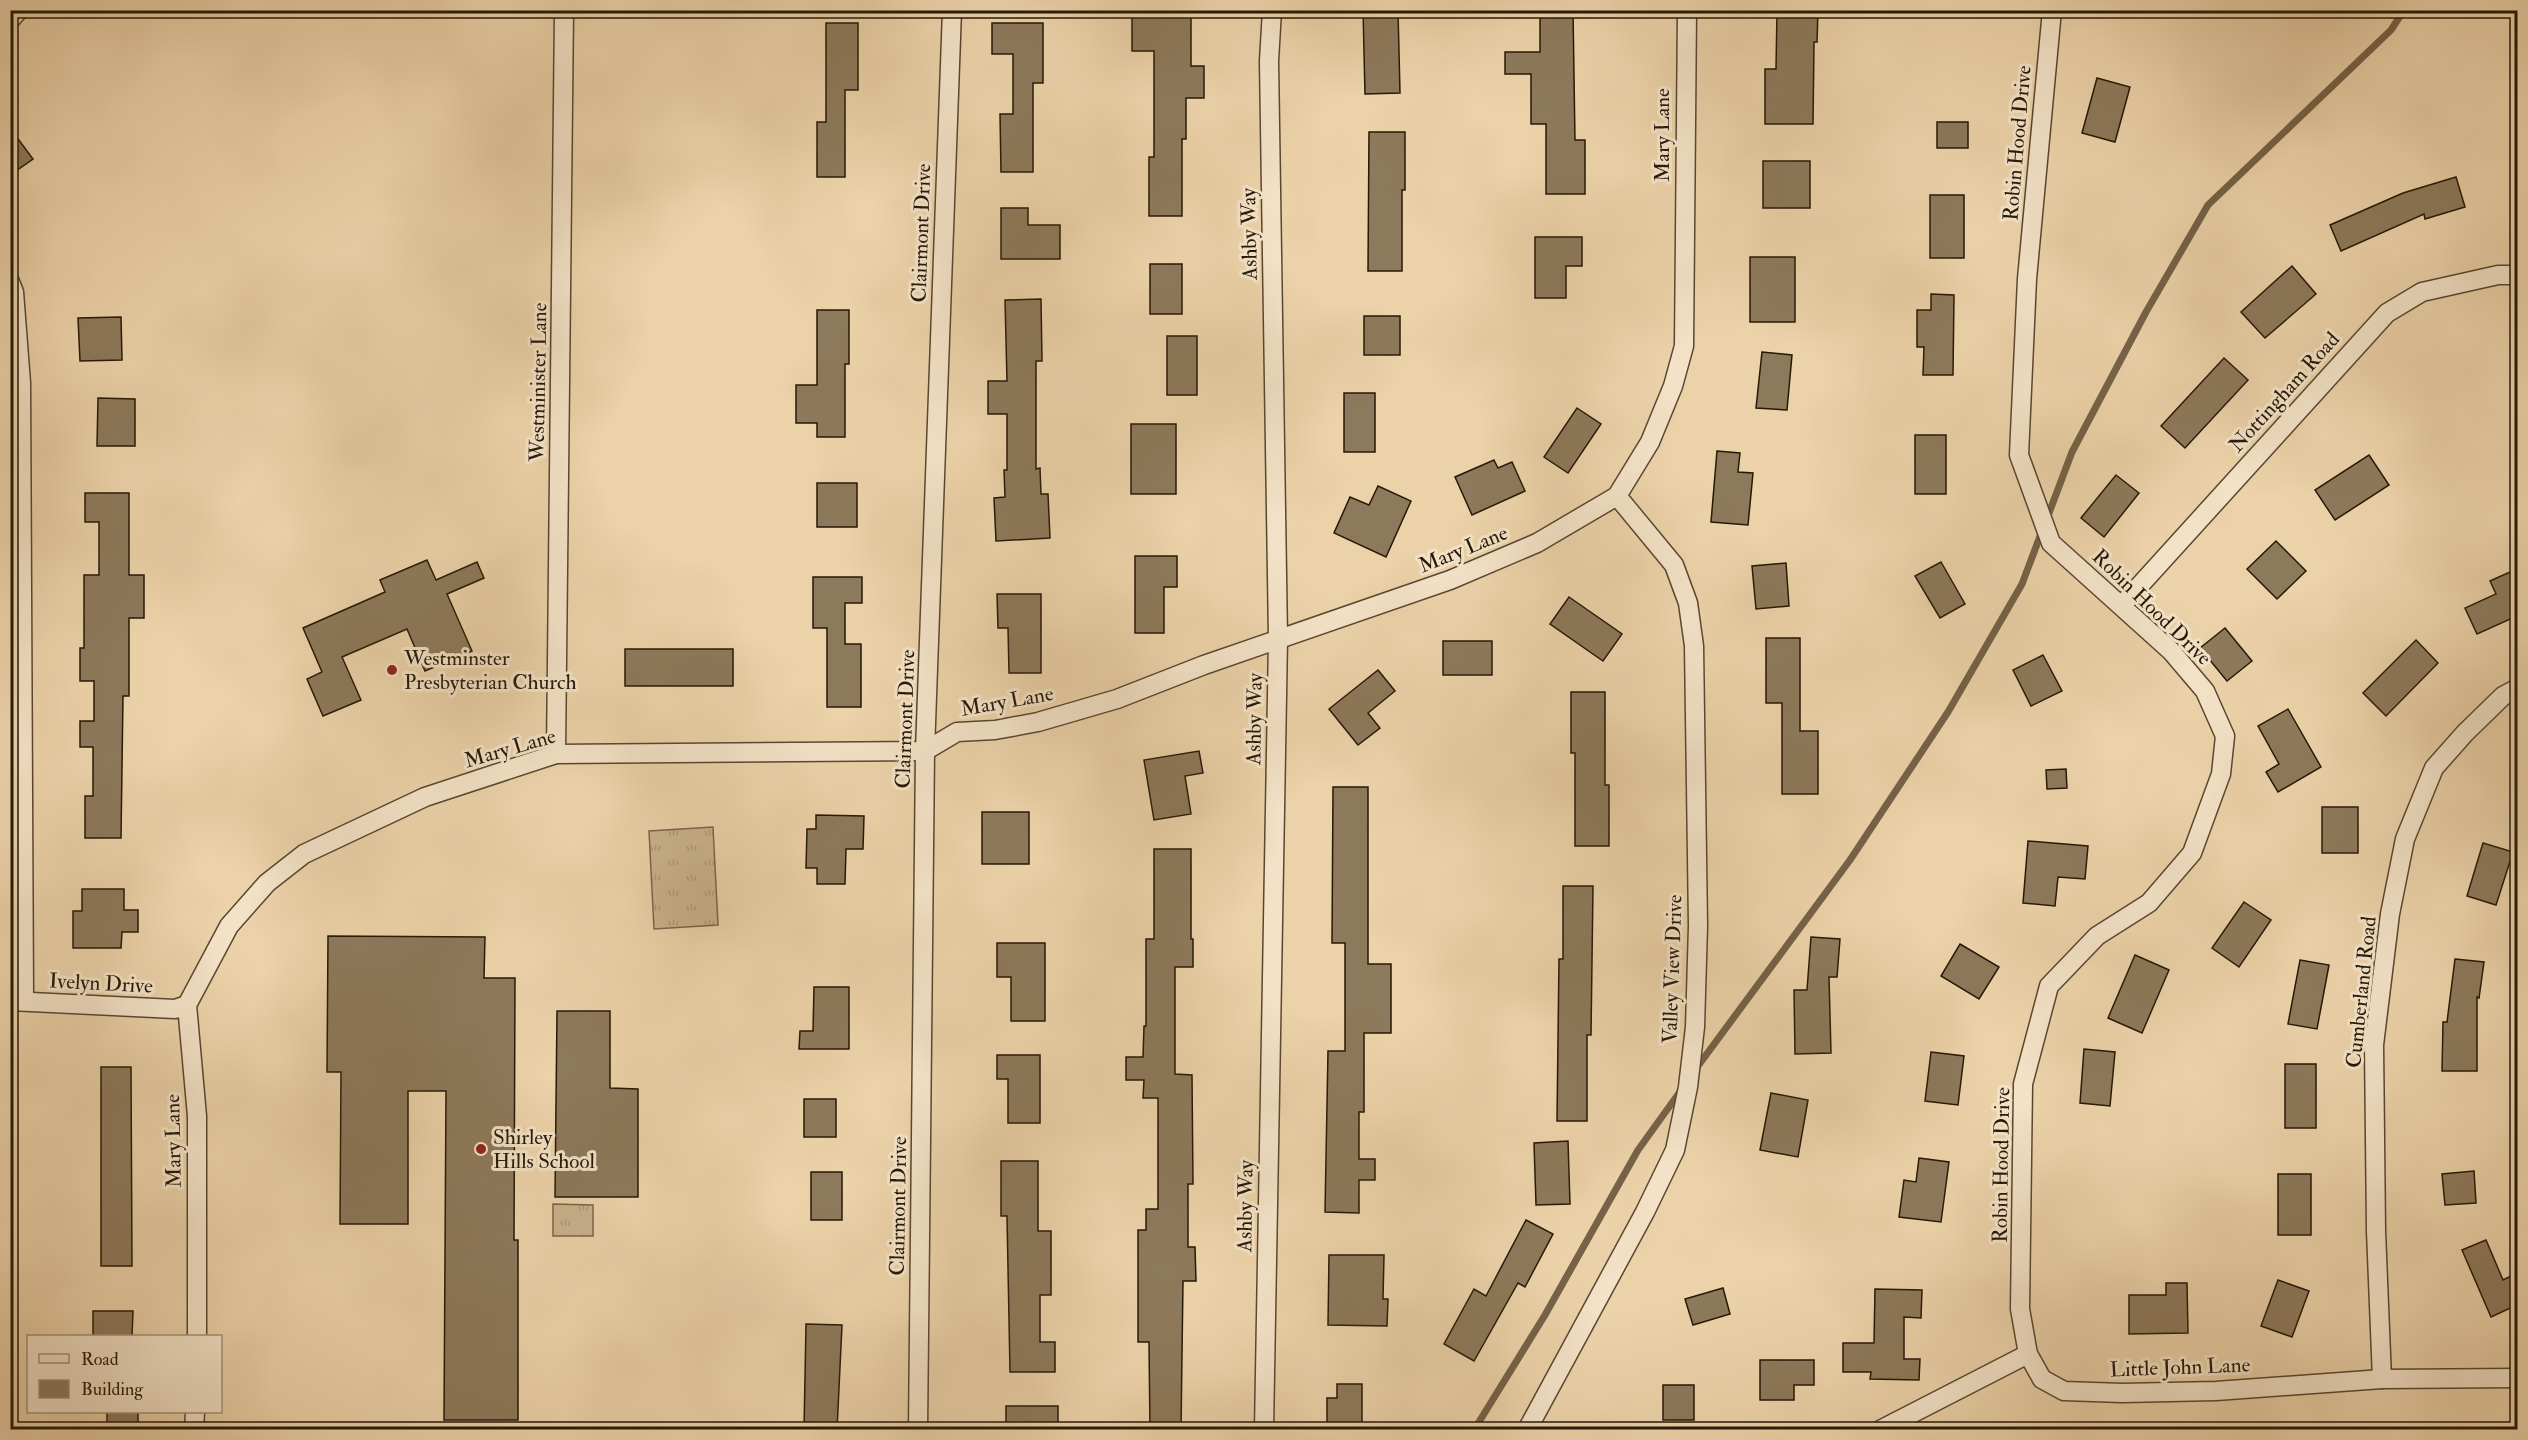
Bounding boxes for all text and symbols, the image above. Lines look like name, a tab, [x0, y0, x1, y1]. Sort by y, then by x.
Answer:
street label: Robin Hood Drive	[1997, 64, 2038, 222]
street label: Mary Lane	[1649, 88, 1676, 182]
street label: Clairmont Drive	[906, 163, 937, 303]
street label: Ashby Way	[1235, 187, 1264, 281]
street label: Westminister Lane	[524, 302, 553, 463]
street label: Nottingham Road	[2223, 326, 2346, 458]
street label: Mary Lane	[1415, 519, 1512, 580]
street label: Robin Hood Drive	[2086, 543, 2217, 671]
place label: Westminster Presbyterian Church	[403, 645, 576, 696]
street label: Clairmont Drive	[890, 649, 921, 789]
marker: Westminster Presbyterian Church	[385, 663, 399, 677]
street label: Ashby Way	[1240, 672, 1269, 766]
street label: Mary Lane	[959, 680, 1056, 723]
street label: Mary Lane	[461, 723, 559, 774]
street label: Valley View Drive	[1656, 894, 1689, 1044]
street label: Cumberland Road	[2340, 914, 2383, 1069]
street label: Ivelyn Drive	[48, 967, 154, 1000]
street label: Robin Hood Drive	[1987, 1087, 2016, 1243]
street label: Mary Lane	[159, 1094, 188, 1188]
place label: Shirley Hills School	[493, 1124, 595, 1175]
street label: Clairmont Drive	[884, 1136, 913, 1276]
marker: Shirley Hills School	[474, 1142, 488, 1156]
street label: Ashby Way	[1231, 1159, 1260, 1253]
legend	[27, 1335, 222, 1413]
text: Road	[81, 1348, 119, 1371]
street label: Little John Lane	[2109, 1352, 2251, 1383]
text: Building	[81, 1378, 144, 1401]

